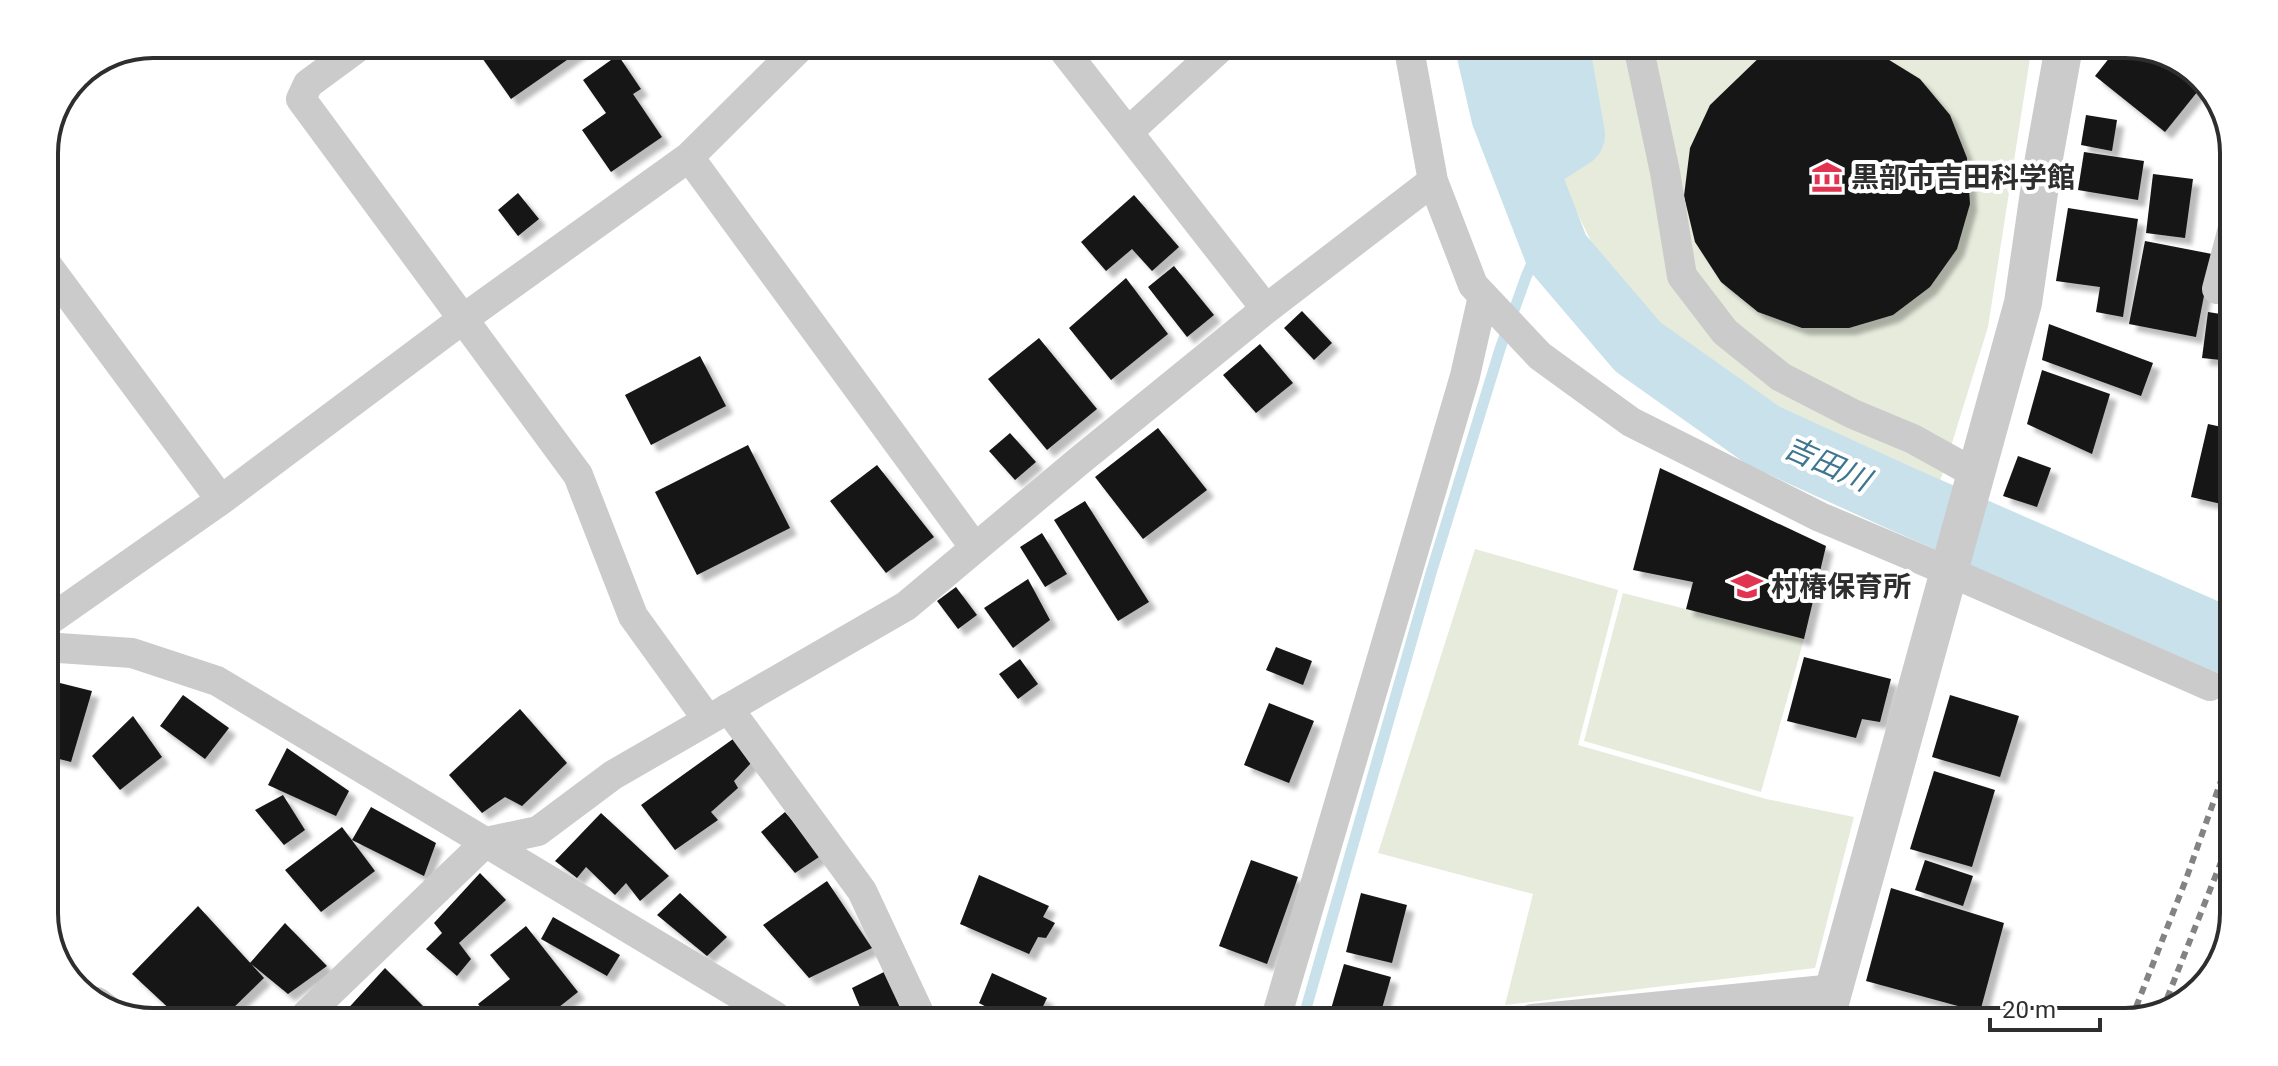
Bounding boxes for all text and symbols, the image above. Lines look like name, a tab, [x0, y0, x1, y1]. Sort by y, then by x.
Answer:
museum icon: 黒部市吉田科学館	[1810, 160, 1844, 194]
place label: 黒部市吉田科学館	[1851, 161, 2075, 194]
water label: 吉田川	[1779, 429, 1878, 499]
school or university icon: 村椿保育所	[1730, 569, 1764, 603]
place label: 村椿保育所	[1771, 570, 1911, 603]
scale bar	[1990, 982, 2100, 1032]
text: 20 m	[2002, 996, 2056, 1024]

